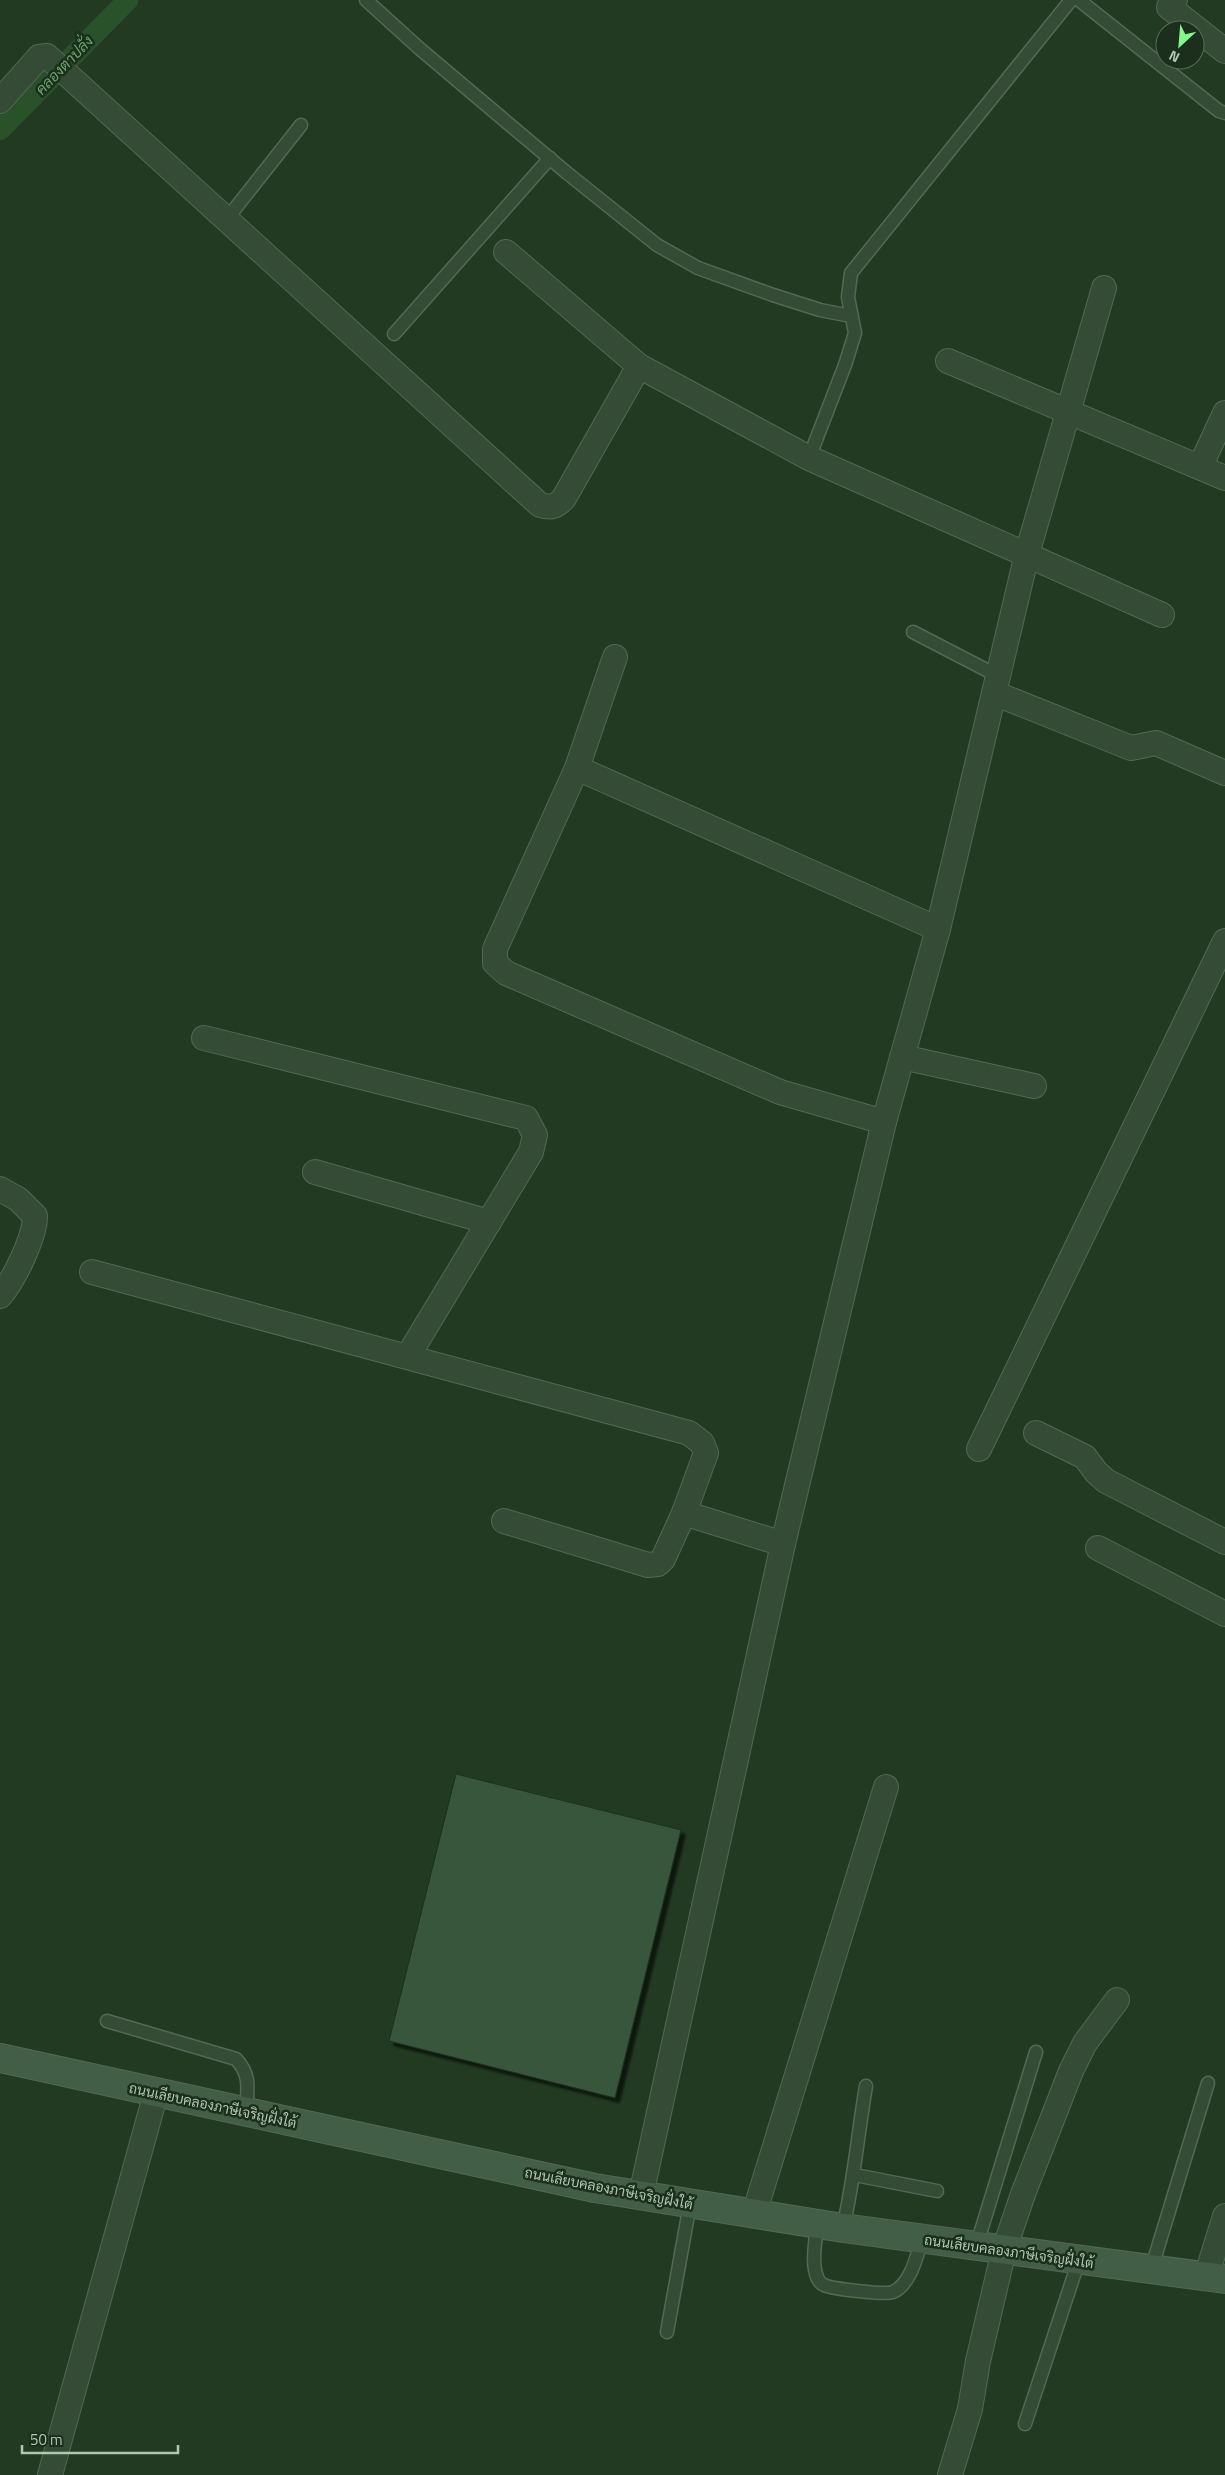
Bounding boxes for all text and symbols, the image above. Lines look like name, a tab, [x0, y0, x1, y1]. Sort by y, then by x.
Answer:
north arrow	[1155, 20, 1205, 70]
water label: คลองตาปลั่ง	[28, 28, 98, 100]
text: N	[1165, 46, 1183, 69]
street label: ถนนเลียบคลองภาษีเจริญฝั่งใต้	[127, 2076, 300, 2133]
street label: ถนนเลียบคลองภาษีเจริญฝั่งใต้	[523, 2161, 696, 2215]
street label: ถนนเลียบคลองภาษีเจริญฝั่งใต้	[923, 2228, 1096, 2273]
scale bar	[22, 2422, 179, 2454]
text: 50 m	[30, 2428, 63, 2451]

